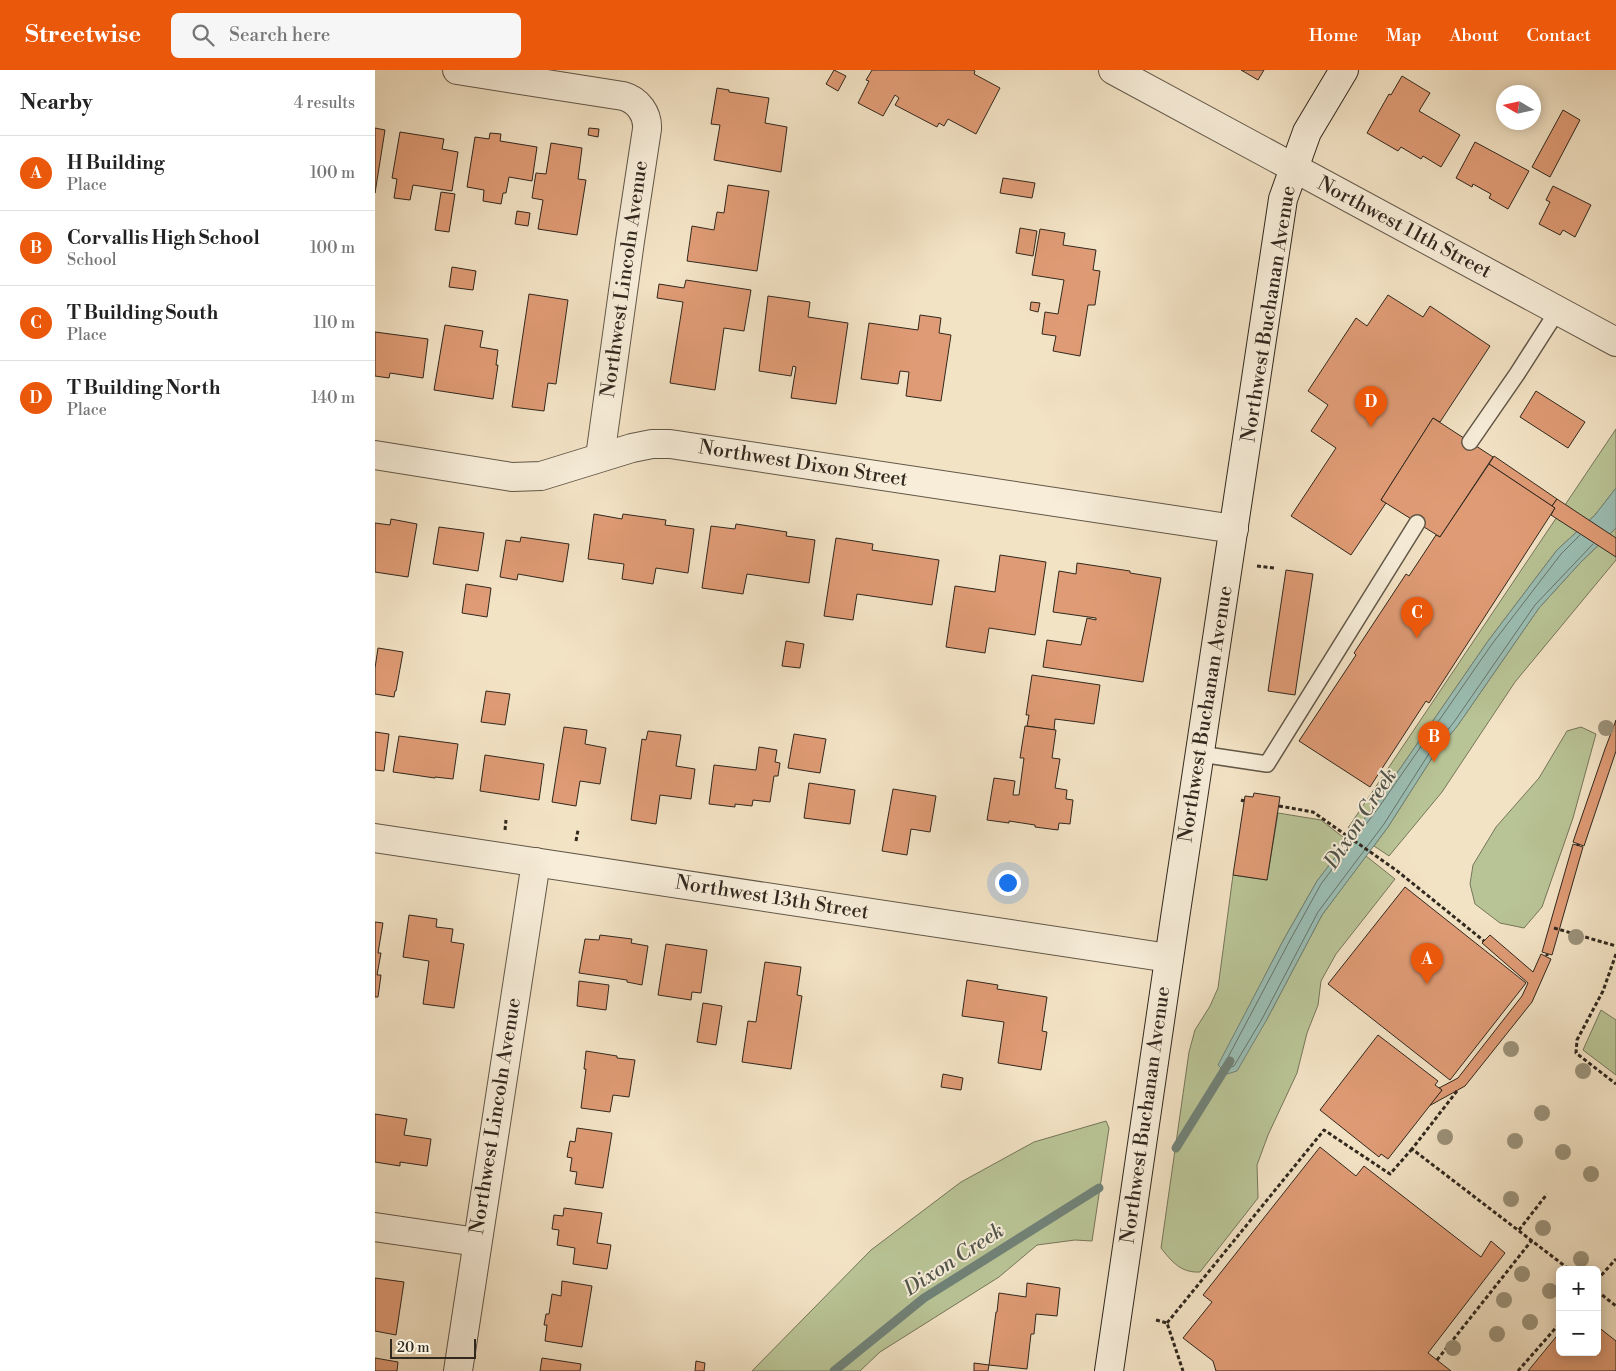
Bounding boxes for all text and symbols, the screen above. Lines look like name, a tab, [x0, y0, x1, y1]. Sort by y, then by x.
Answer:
search box	[171, 13, 521, 58]
text: Streetwise	[25, 20, 141, 50]
icon: search	[189, 21, 217, 49]
text: Search here	[229, 23, 330, 47]
text: Home	[1309, 24, 1358, 47]
text: Map	[1386, 24, 1422, 47]
text: About	[1450, 24, 1499, 47]
text: Contact	[1527, 24, 1591, 47]
north arrow	[1496, 85, 1541, 130]
text: Nearby	[20, 90, 93, 116]
text: 4 results	[294, 93, 355, 113]
text: H Building	[67, 151, 164, 175]
street label: Northwest Lincoln Avenue	[596, 159, 654, 399]
text: A	[30, 163, 42, 183]
text: 100 m	[310, 163, 355, 183]
street label: Northwest 11th Street	[1313, 172, 1495, 284]
text: Place	[67, 175, 107, 195]
street label: Northwest Buchanan Avenue	[1236, 184, 1302, 444]
text: Corvallis High School	[67, 226, 260, 250]
text: B	[30, 238, 42, 258]
text: 100 m	[310, 238, 355, 258]
text: School	[67, 250, 116, 270]
text: T Building South	[67, 301, 218, 325]
text: C	[30, 313, 42, 333]
text: 110 m	[313, 313, 355, 333]
text: Place	[67, 325, 107, 345]
text: T Building North	[67, 376, 220, 400]
pin: D	[1355, 386, 1387, 427]
text: D	[30, 388, 42, 408]
text: 140 m	[311, 388, 355, 408]
text: Place	[67, 400, 107, 420]
street label: Northwest Dixon Street	[697, 435, 909, 493]
street label: Northwest Buchanan Avenue	[1173, 584, 1239, 844]
pin: C	[1401, 597, 1433, 638]
pin: B	[1418, 721, 1450, 762]
water label: Dixon Creek	[1318, 764, 1403, 875]
street label: Northwest 13th Street	[674, 870, 870, 926]
your location	[995, 870, 1021, 896]
pin: A	[1411, 943, 1443, 984]
street label: Northwest Buchanan Avenue	[1116, 985, 1176, 1245]
street label: Northwest Lincoln Avenue	[465, 996, 527, 1236]
water label: Dixon Creek	[898, 1218, 1009, 1303]
map controls	[1556, 1266, 1601, 1356]
button: +	[1556, 1266, 1601, 1311]
button: −	[1556, 1311, 1601, 1356]
scale bar	[390, 1336, 476, 1359]
text: 20 m	[397, 1339, 429, 1357]

